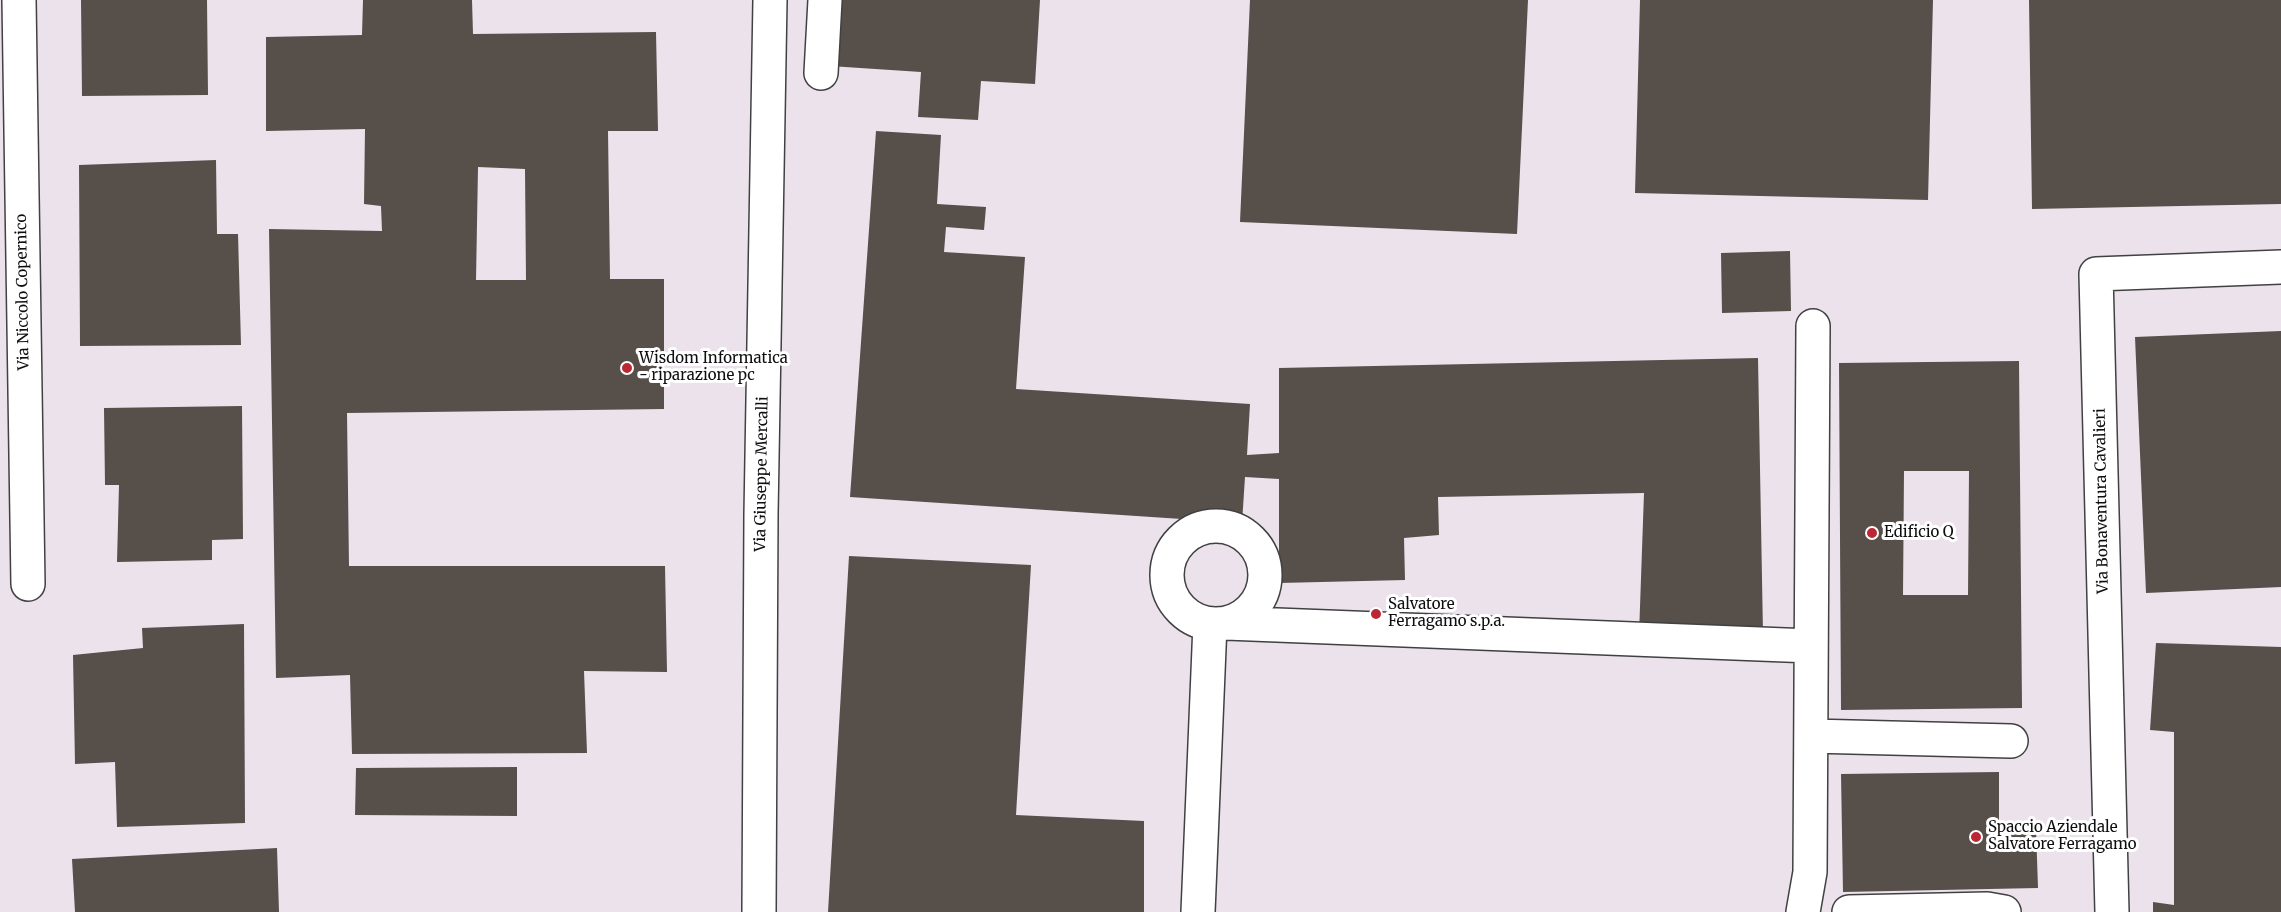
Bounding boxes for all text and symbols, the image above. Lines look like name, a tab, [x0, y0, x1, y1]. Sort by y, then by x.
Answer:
street label: Via Niccolo Copernico	[13, 214, 33, 370]
place label: Wisdom Informatica - riparazione pc	[639, 350, 788, 385]
marker: Wisdom Informatica - riparazione pc	[620, 361, 634, 375]
street label: Via Giuseppe Mercalli	[752, 396, 772, 552]
street label: Via Bonaventura Cavalieri	[2091, 408, 2113, 594]
place label: Edificio Q	[1884, 524, 1954, 542]
marker: Edificio Q	[1865, 526, 1879, 540]
place label: Salvatore Ferragamo s.p.a.	[1388, 596, 1505, 631]
marker: Salvatore Ferragamo s.p.a.	[1369, 607, 1383, 621]
place label: Spaccio Aziendale Salvatore Ferragamo	[1988, 819, 2137, 854]
marker: Spaccio Aziendale Salvatore Ferragamo	[1969, 830, 1983, 844]

